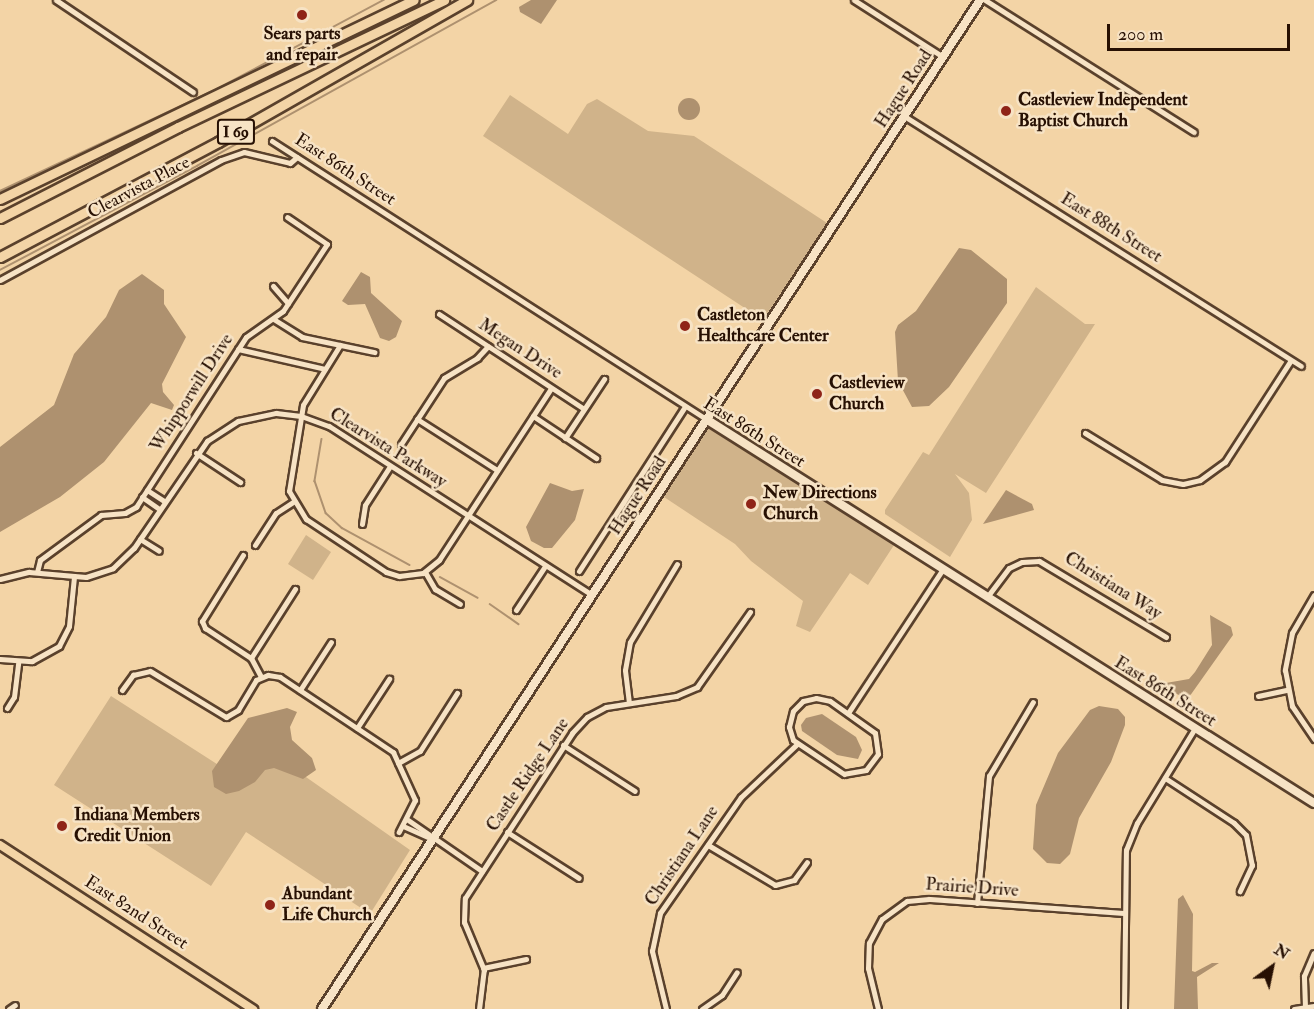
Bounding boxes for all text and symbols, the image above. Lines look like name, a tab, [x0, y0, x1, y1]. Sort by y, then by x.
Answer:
marker: Sears parts and repair	[295, 8, 309, 22]
scale bar	[1110, 12, 1293, 50]
text: 200 m	[1118, 23, 1163, 46]
place label: Sears parts and repair	[264, 24, 340, 66]
street label: Hague Road	[871, 46, 937, 132]
place label: Castleview Independent Baptist Church	[1018, 90, 1188, 132]
marker: Castleview Independent Baptist Church	[999, 104, 1013, 118]
road number: I 69	[216, 119, 256, 145]
street label: East 86th Street	[290, 129, 400, 211]
street label: Clearvista Place	[84, 152, 194, 224]
street label: East 88th Street	[1056, 188, 1166, 268]
place label: Castleton Healthcare Center	[697, 305, 829, 348]
street label: Megan Drive	[474, 314, 566, 384]
marker: Castleton Healthcare Center	[678, 319, 692, 333]
street label: Whipporwill Drive	[146, 330, 238, 456]
place label: Castleview Church	[829, 373, 905, 416]
marker: Castleview Church	[810, 387, 824, 401]
street label: East 86th Street	[699, 393, 809, 473]
street label: Clearvista Parkway	[325, 403, 451, 493]
street label: Hague Road	[605, 453, 671, 539]
place label: New Directions Church	[763, 483, 877, 526]
marker: New Directions Church	[744, 497, 758, 511]
street label: Christiana Way	[1060, 548, 1166, 624]
street label: East 86th Street	[1110, 652, 1220, 732]
street label: Castle Ridge Lane	[482, 714, 574, 836]
street label: Christiana Lane	[641, 802, 723, 910]
place label: Indiana Members Credit Union	[74, 805, 200, 848]
marker: Indiana Members Credit Union	[55, 819, 69, 833]
street label: East 82nd Street	[80, 872, 192, 954]
street label: Prairie Drive	[925, 874, 1019, 902]
place label: Abundant Life Church	[282, 884, 372, 926]
marker: Abundant Life Church	[263, 898, 277, 912]
north arrow	[1242, 937, 1302, 997]
text: N	[1270, 940, 1293, 964]

